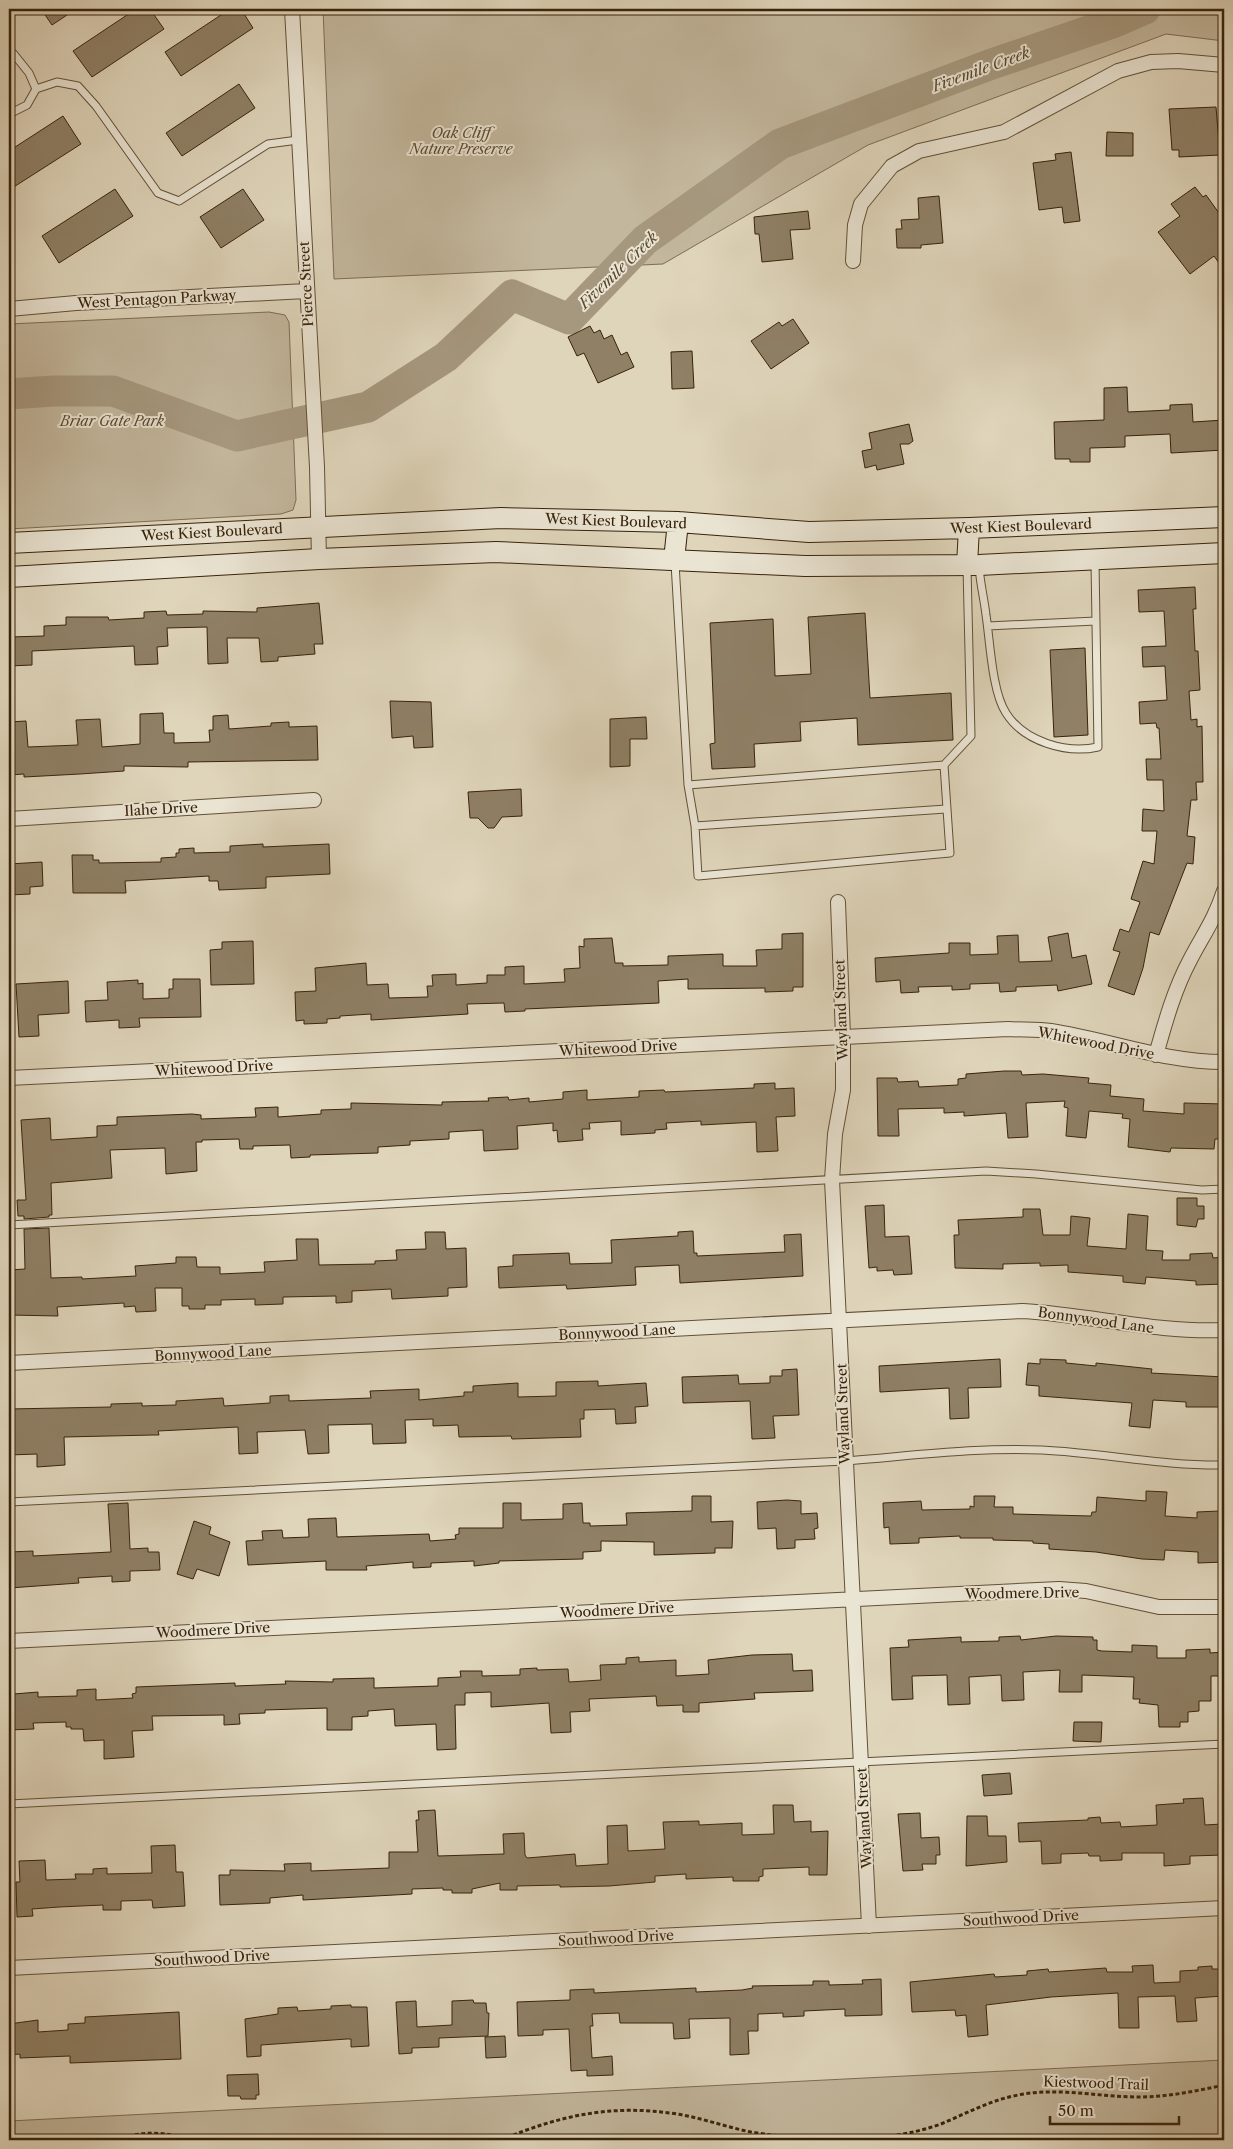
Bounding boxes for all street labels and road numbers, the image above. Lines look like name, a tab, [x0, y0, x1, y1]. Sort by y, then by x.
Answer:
street label: Pierce Street	[295, 241, 317, 327]
street label: West Pentagon Parkway	[76, 286, 237, 312]
street label: West Kiest Boulevard	[544, 509, 688, 532]
street label: West Kiest Boulevard	[949, 515, 1093, 538]
street label: West Kiest Boulevard	[140, 519, 284, 545]
street label: Ilahe Drive	[124, 798, 198, 820]
street label: Wayland Street	[830, 959, 852, 1062]
street label: Whitewood Drive	[1035, 1023, 1156, 1063]
street label: Whitewood Drive	[557, 1036, 678, 1060]
street label: Whitewood Drive	[153, 1056, 274, 1080]
street label: Bonnywood Lane	[1037, 1303, 1155, 1337]
street label: Bonnywood Lane	[558, 1320, 676, 1344]
street label: Bonnywood Lane	[154, 1341, 272, 1365]
street label: Wayland Street	[832, 1363, 854, 1466]
street label: Woodmere Drive	[964, 1583, 1079, 1603]
street label: Woodmere Drive	[558, 1598, 675, 1622]
street label: Woodmere Drive	[154, 1618, 271, 1642]
street label: Wayland Street	[852, 1767, 876, 1870]
street label: Southwood Drive	[963, 1906, 1080, 1930]
street label: Southwood Drive	[558, 1926, 675, 1950]
street label: Southwood Drive	[154, 1946, 271, 1970]
street label: Kiestwood Trail	[1043, 2072, 1149, 2094]

